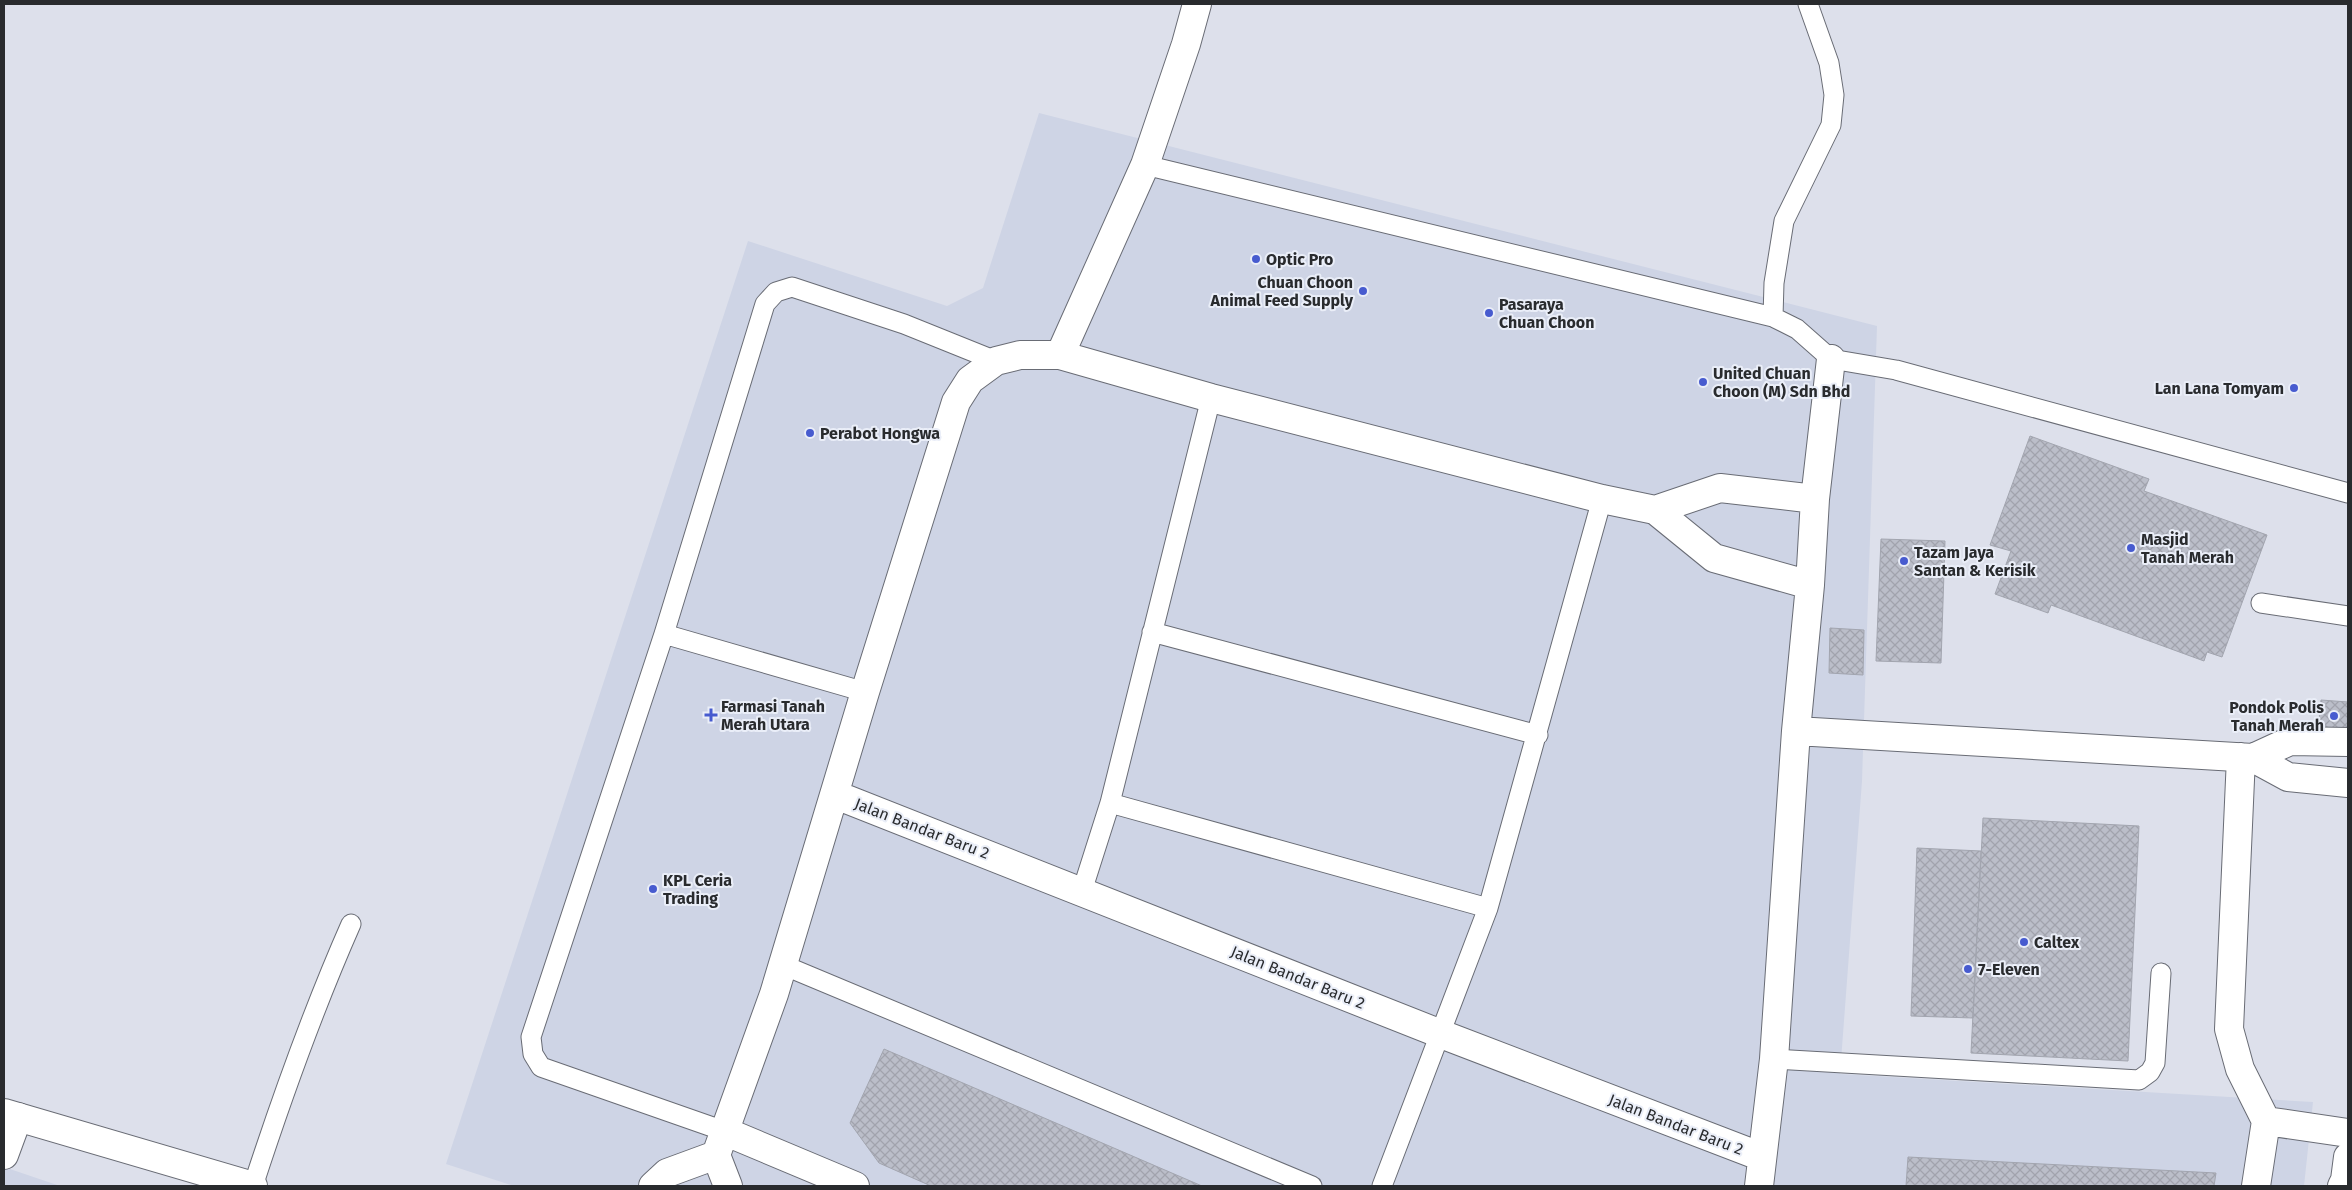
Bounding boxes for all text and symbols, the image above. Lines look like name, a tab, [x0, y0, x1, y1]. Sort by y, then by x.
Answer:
place label: Optic Pro	[1266, 250, 1333, 269]
marker: Optic Pro	[1250, 253, 1262, 265]
place label: Chuan Choon Animal Feed Supply	[1210, 273, 1354, 310]
marker: Chuan Choon Animal Feed Supply	[1357, 285, 1369, 297]
place label: Pasaraya Chuan Choon	[1499, 295, 1594, 332]
marker: Pasaraya Chuan Choon	[1483, 307, 1495, 319]
place label: United Chuan Choon (M) Sdn Bhd	[1713, 364, 1850, 401]
marker: United Chuan Choon (M) Sdn Bhd	[1697, 376, 1709, 388]
place label: Lan Lana Tomyam	[2155, 379, 2284, 398]
marker: Lan Lana Tomyam	[2288, 382, 2300, 394]
place label: Perabot Hongwa	[820, 424, 940, 443]
marker: Perabot Hongwa	[804, 427, 816, 439]
place label: Masjid Tanah Merah	[2141, 530, 2234, 567]
marker: Masjid Tanah Merah	[2125, 542, 2137, 554]
place label: Tazam Jaya Santan & Kerisik	[1914, 543, 2036, 580]
marker: Tazam Jaya Santan & Kerisik	[1898, 555, 1910, 567]
place label: Farmasi Tanah Merah Utara	[721, 697, 825, 734]
place label: Pondok Polis Tanah Merah	[2229, 698, 2324, 735]
marker: Farmasi Tanah Merah Utara	[705, 709, 717, 721]
marker: Pondok Polis Tanah Merah	[2328, 710, 2340, 722]
street label: Jalan Bandar Baru 2	[852, 794, 992, 863]
place label: KPL Ceria Trading	[663, 871, 732, 908]
marker: KPL Ceria Trading	[647, 883, 659, 895]
place label: Caltex	[2034, 933, 2080, 952]
marker: Caltex	[2018, 936, 2030, 948]
street label: Jalan Bandar Baru 2	[1228, 942, 1368, 1013]
place label: 7-Eleven	[1978, 960, 2040, 979]
marker: 7-Eleven	[1962, 963, 1974, 975]
street label: Jalan Bandar Baru 2	[1606, 1090, 1746, 1159]

